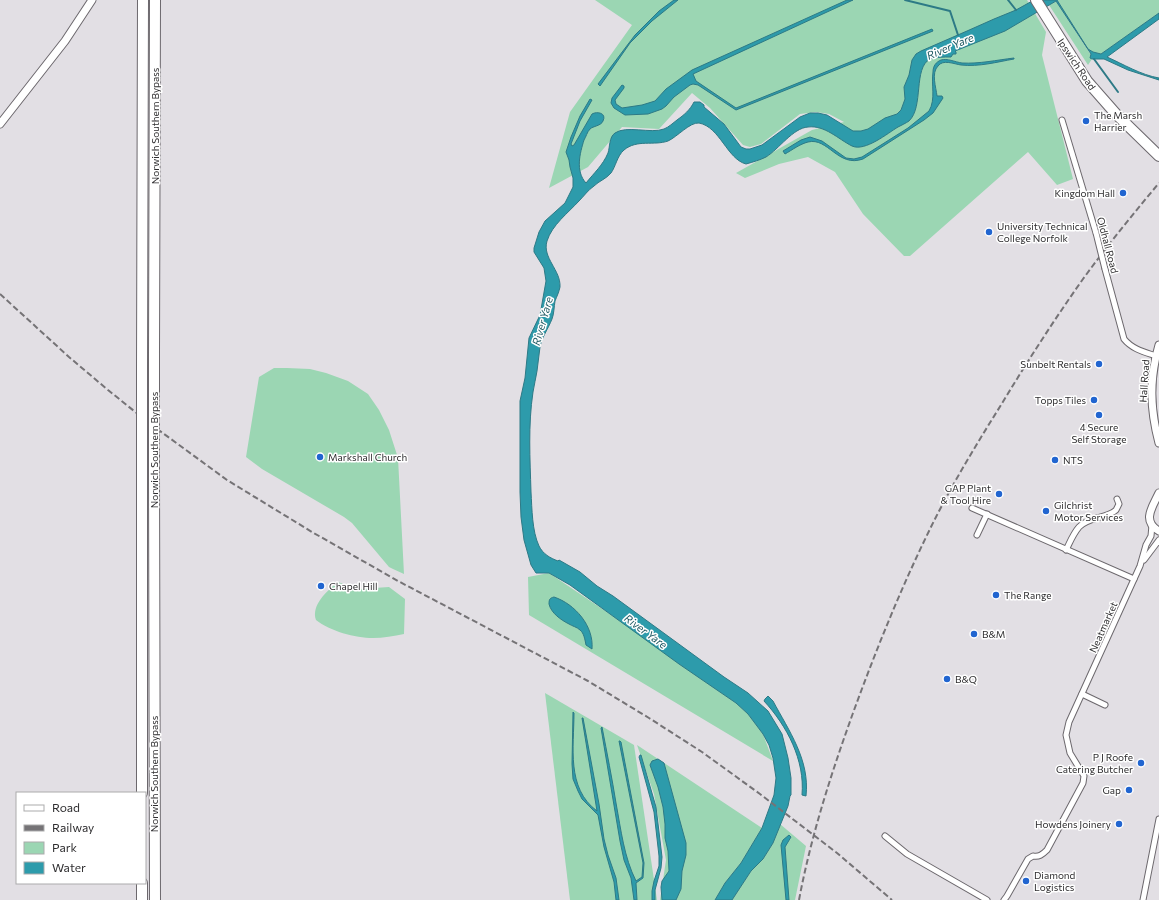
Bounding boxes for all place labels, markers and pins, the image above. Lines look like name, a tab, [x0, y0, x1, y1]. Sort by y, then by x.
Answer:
place label: The Marsh Harrier	[1094, 109, 1142, 133]
marker: The Marsh Harrier	[1081, 116, 1091, 126]
place label: Kingdom Hall	[1054, 187, 1115, 199]
marker: Kingdom Hall	[1118, 188, 1128, 198]
place label: University Technical College Norfolk	[997, 220, 1088, 244]
marker: University Technical College Norfolk	[984, 227, 994, 237]
place label: Sunbelt Rentals	[1020, 358, 1091, 370]
marker: Sunbelt Rentals	[1094, 359, 1104, 369]
place label: Topps Tiles	[1035, 394, 1086, 406]
marker: Topps Tiles	[1089, 395, 1099, 405]
marker: 4 Secure Self Storage	[1094, 410, 1104, 420]
place label: 4 Secure Self Storage	[1071, 421, 1127, 445]
place label: Markshall Church	[328, 451, 407, 463]
marker: Markshall Church	[315, 452, 325, 462]
place label: NTS	[1063, 454, 1083, 466]
marker: NTS	[1050, 455, 1060, 465]
place label: GAP Plant & Tool Hire	[941, 482, 991, 506]
marker: GAP Plant & Tool Hire	[994, 489, 1004, 499]
place label: Gilchrist Motor Services	[1054, 499, 1123, 523]
marker: Gilchrist Motor Services	[1041, 506, 1051, 516]
place label: Chapel Hill	[329, 580, 378, 592]
marker: Chapel Hill	[316, 581, 326, 591]
place label: The Range	[1004, 589, 1052, 601]
marker: The Range	[991, 590, 1001, 600]
place label: B&M	[982, 628, 1005, 640]
marker: B&M	[969, 629, 979, 639]
place label: B&Q	[955, 673, 977, 685]
marker: B&Q	[942, 674, 952, 684]
place label: P J Roofe Catering Butcher	[1056, 751, 1133, 775]
marker: P J Roofe Catering Butcher	[1136, 758, 1146, 768]
place label: Gap	[1103, 784, 1121, 796]
marker: Gap	[1124, 785, 1134, 795]
place label: Howdens Joinery	[1035, 818, 1111, 830]
marker: Howdens Joinery	[1114, 819, 1124, 829]
place label: Diamond Logistics	[1034, 869, 1076, 893]
marker: Diamond Logistics	[1021, 876, 1031, 886]

